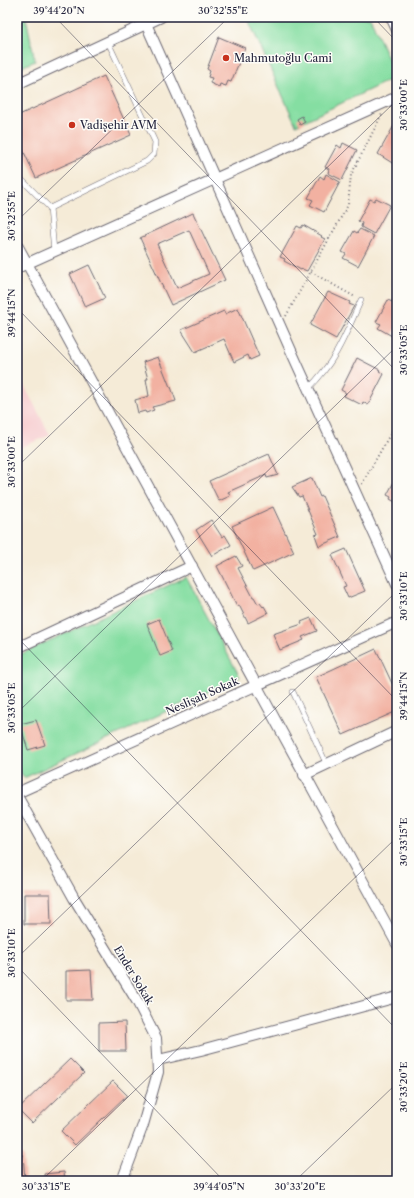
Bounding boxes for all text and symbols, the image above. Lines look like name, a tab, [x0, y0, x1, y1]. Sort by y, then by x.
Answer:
text: 39°44'20"N	[33, 4, 85, 17]
text: 30°32'55"E	[198, 4, 248, 17]
place label: Mahmutoğlu Cami	[234, 51, 333, 65]
marker: Mahmutoğlu Cami	[221, 53, 231, 63]
text: 30°33'00"E	[397, 79, 410, 131]
place label: Vadişehir AVM	[79, 118, 157, 132]
marker: Vadişehir AVM	[67, 120, 77, 130]
text: 30°32'55"E	[5, 191, 18, 241]
text: 39°44'15"N	[5, 288, 18, 338]
text: 30°33'05"E	[397, 325, 410, 375]
text: 30°33'00"E	[5, 436, 18, 488]
text: 30°33'10"E	[397, 571, 410, 621]
text: 39°44'15"N	[397, 671, 410, 721]
street label: Neslişah Sokak	[163, 673, 241, 718]
text: 30°33'05"E	[5, 683, 18, 733]
text: 30°33'15"E	[397, 818, 410, 866]
text: 30°33'10"E	[5, 928, 18, 978]
street label: Ender Sokak	[111, 943, 157, 1008]
text: 30°33'20"E	[397, 1061, 410, 1113]
text: 30°33'15"E	[22, 1180, 70, 1193]
text: 39°44'05"N	[193, 1180, 245, 1193]
text: 30°33'20"E	[274, 1180, 326, 1193]

